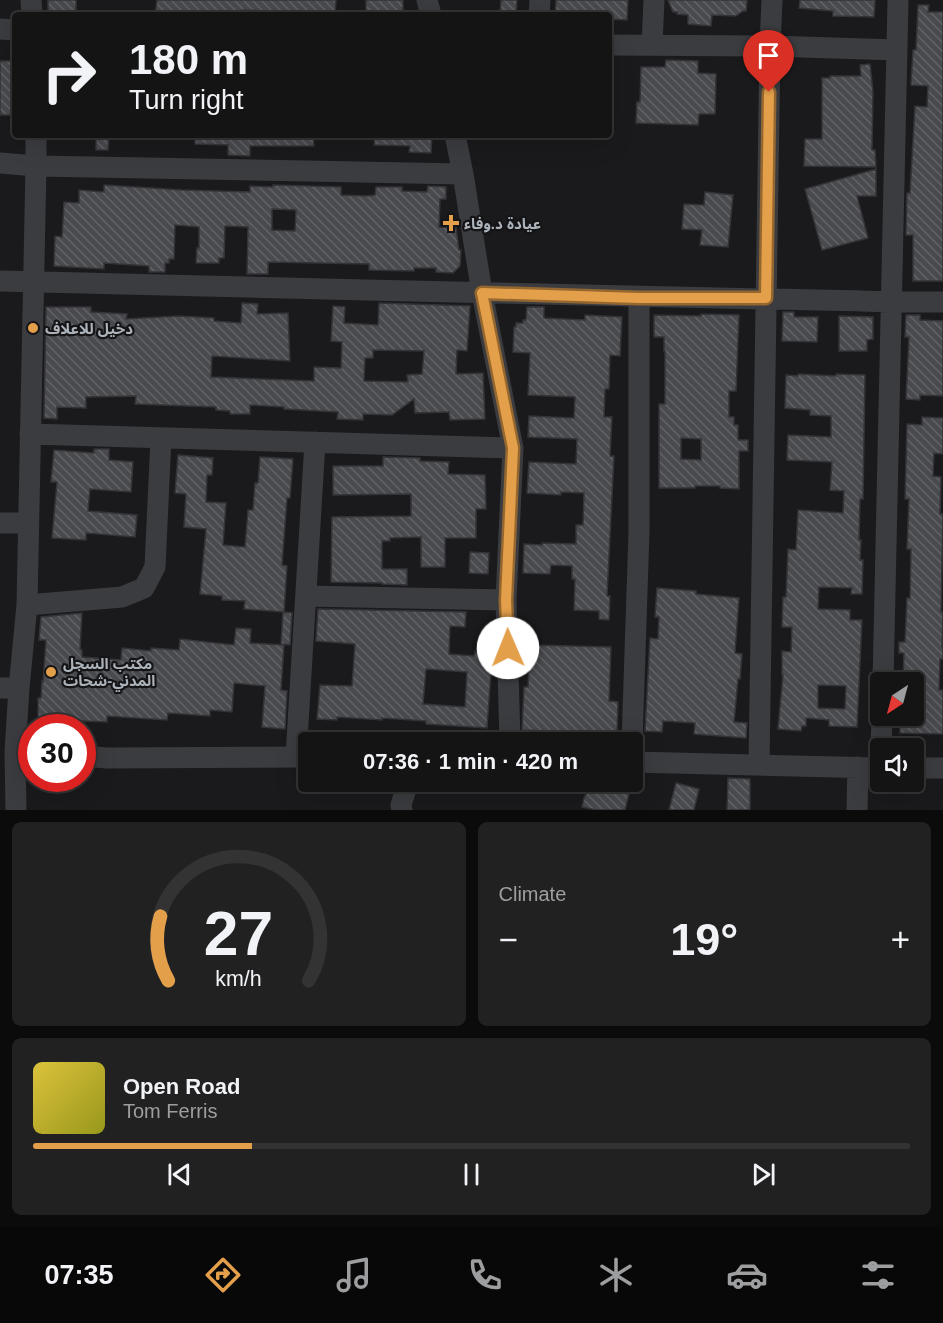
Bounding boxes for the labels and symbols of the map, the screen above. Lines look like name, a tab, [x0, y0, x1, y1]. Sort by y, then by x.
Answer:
pin	[743, 30, 794, 92]
marker: عيادة د.وفاء	[442, 214, 460, 232]
place label: عيادة د.وفاء	[464, 215, 541, 233]
place label: دخيل للاعلاف	[45, 320, 133, 338]
marker: دخيل للاعلاف	[26, 321, 40, 335]
position arrow	[476, 616, 540, 680]
place label: مكتب السجل المدني-شحات	[63, 655, 155, 692]
marker: مكتب السجل المدني-شحات	[44, 665, 58, 679]
north arrow	[870, 672, 924, 726]
speed limit sign: 30	[18, 714, 96, 792]

